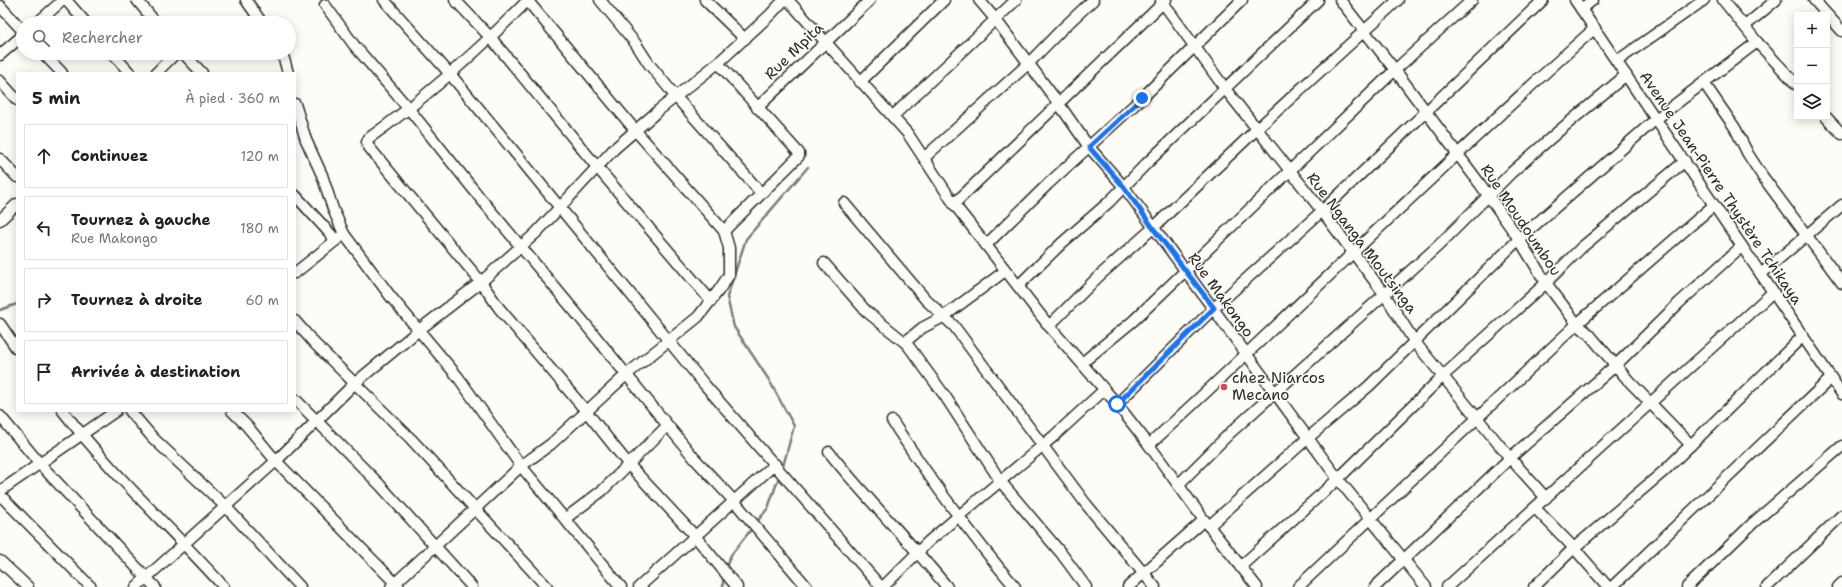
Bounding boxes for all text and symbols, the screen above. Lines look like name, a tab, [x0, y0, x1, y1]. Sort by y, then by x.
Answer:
map controls	[1794, 12, 1830, 120]
button: +	[1794, 12, 1830, 48]
search box	[16, 16, 296, 60]
street label: Rue Mpita	[760, 17, 828, 84]
icon: search	[30, 27, 52, 49]
text: Rechercher	[62, 28, 143, 48]
button: −	[1794, 48, 1830, 84]
street label: Avenue Jean-Pierre Thystère Tchikaya	[1635, 67, 1807, 309]
button: layers	[1794, 84, 1830, 120]
text: 5 min	[32, 87, 80, 109]
route end	[1133, 89, 1151, 107]
text: À pied · 360 m	[185, 90, 280, 107]
icon: ahead	[33, 145, 55, 167]
text: Continuez	[71, 146, 148, 166]
text: 120 m	[241, 148, 279, 165]
street label: Rue Moudoumbou	[1476, 160, 1566, 280]
street label: Rue Nganga Moutsinga	[1302, 168, 1422, 318]
text: Tournez à gauche	[71, 210, 211, 230]
icon: left	[33, 217, 55, 239]
text: 180 m	[240, 220, 279, 237]
text: Rue Makongo	[71, 230, 158, 247]
street label: Rue Makongo	[1184, 249, 1258, 341]
icon: right	[33, 289, 55, 311]
text: Tournez à droite	[71, 290, 203, 310]
text: 60 m	[246, 292, 279, 309]
icon: arrive	[33, 361, 55, 383]
text: Arrivée à destination	[71, 362, 240, 382]
place label: chez Niarcos Mecano	[1232, 368, 1325, 405]
marker: chez Niarcos Mecano	[1219, 382, 1229, 392]
route start	[1108, 395, 1126, 413]

